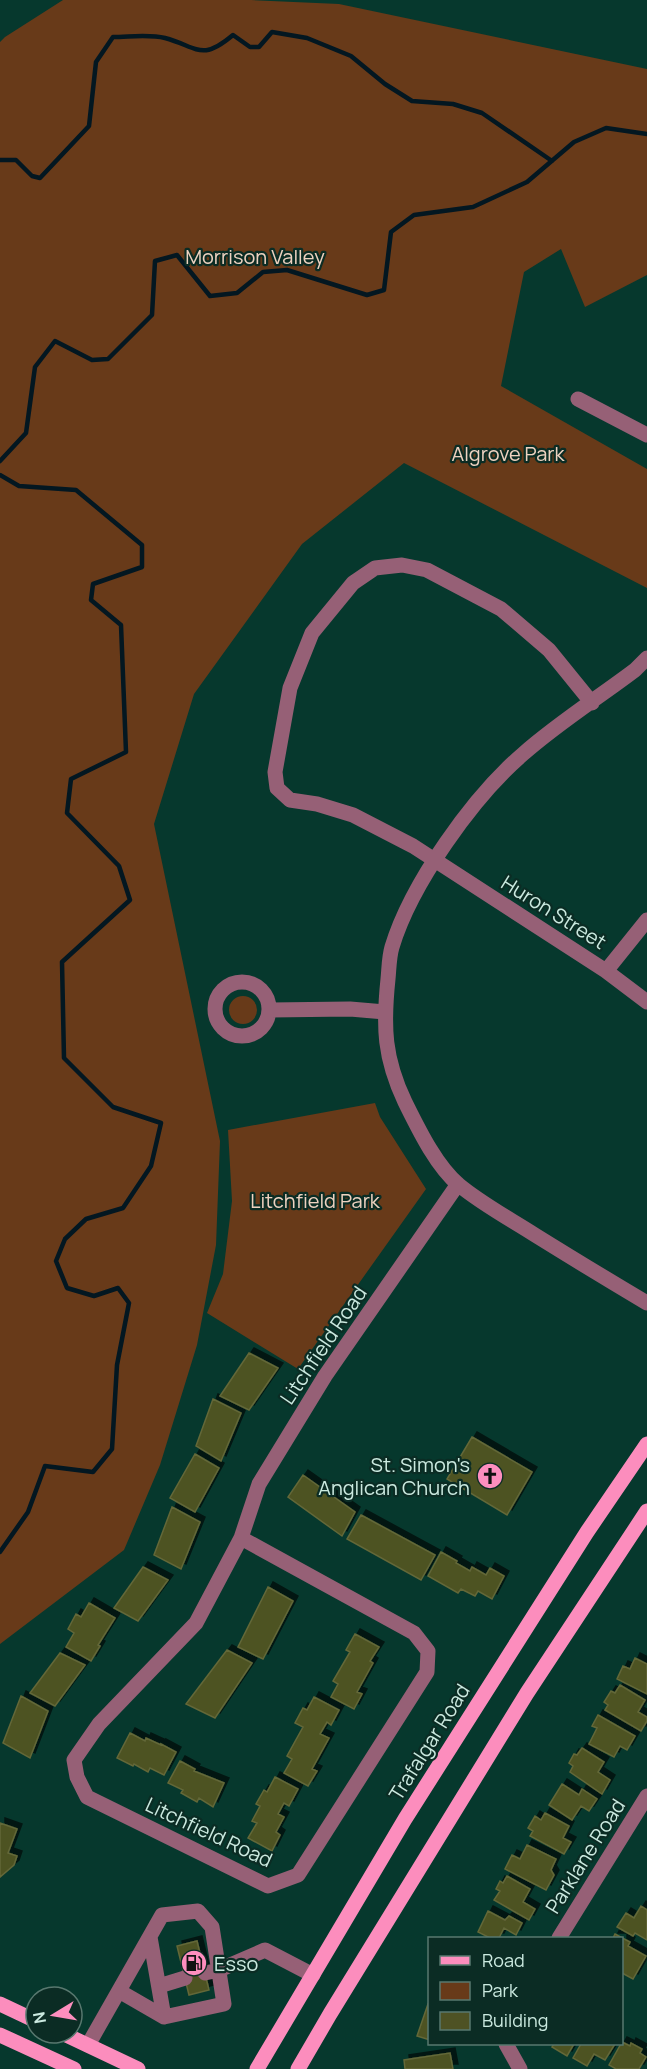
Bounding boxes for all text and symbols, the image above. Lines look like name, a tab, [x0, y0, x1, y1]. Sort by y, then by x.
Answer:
park label: Morrison Valley	[185, 243, 325, 270]
park label: Algrove Park	[452, 440, 566, 467]
street label: Huron Street	[496, 869, 612, 955]
park label: Litchfield Park	[250, 1187, 381, 1214]
street label: Litchfield Road	[273, 1281, 373, 1409]
place label: St. Simon's Anglican Church	[318, 1451, 470, 1501]
church icon: St. Simon's Anglican Church	[475, 1461, 505, 1491]
street label: Trafalgar Road	[382, 1678, 476, 1806]
street label: Litchfield Road	[141, 1791, 277, 1873]
street label: Parklane Road	[539, 1793, 631, 1919]
legend	[428, 1937, 623, 2045]
fuel station icon: Esso	[179, 1948, 209, 1978]
text: Road	[482, 1948, 525, 1972]
place label: Esso	[214, 1950, 258, 1977]
text: Park	[482, 1978, 519, 2002]
north arrow	[24, 1985, 84, 2045]
text: Building	[482, 2008, 548, 2032]
text: N	[27, 2010, 51, 2026]

